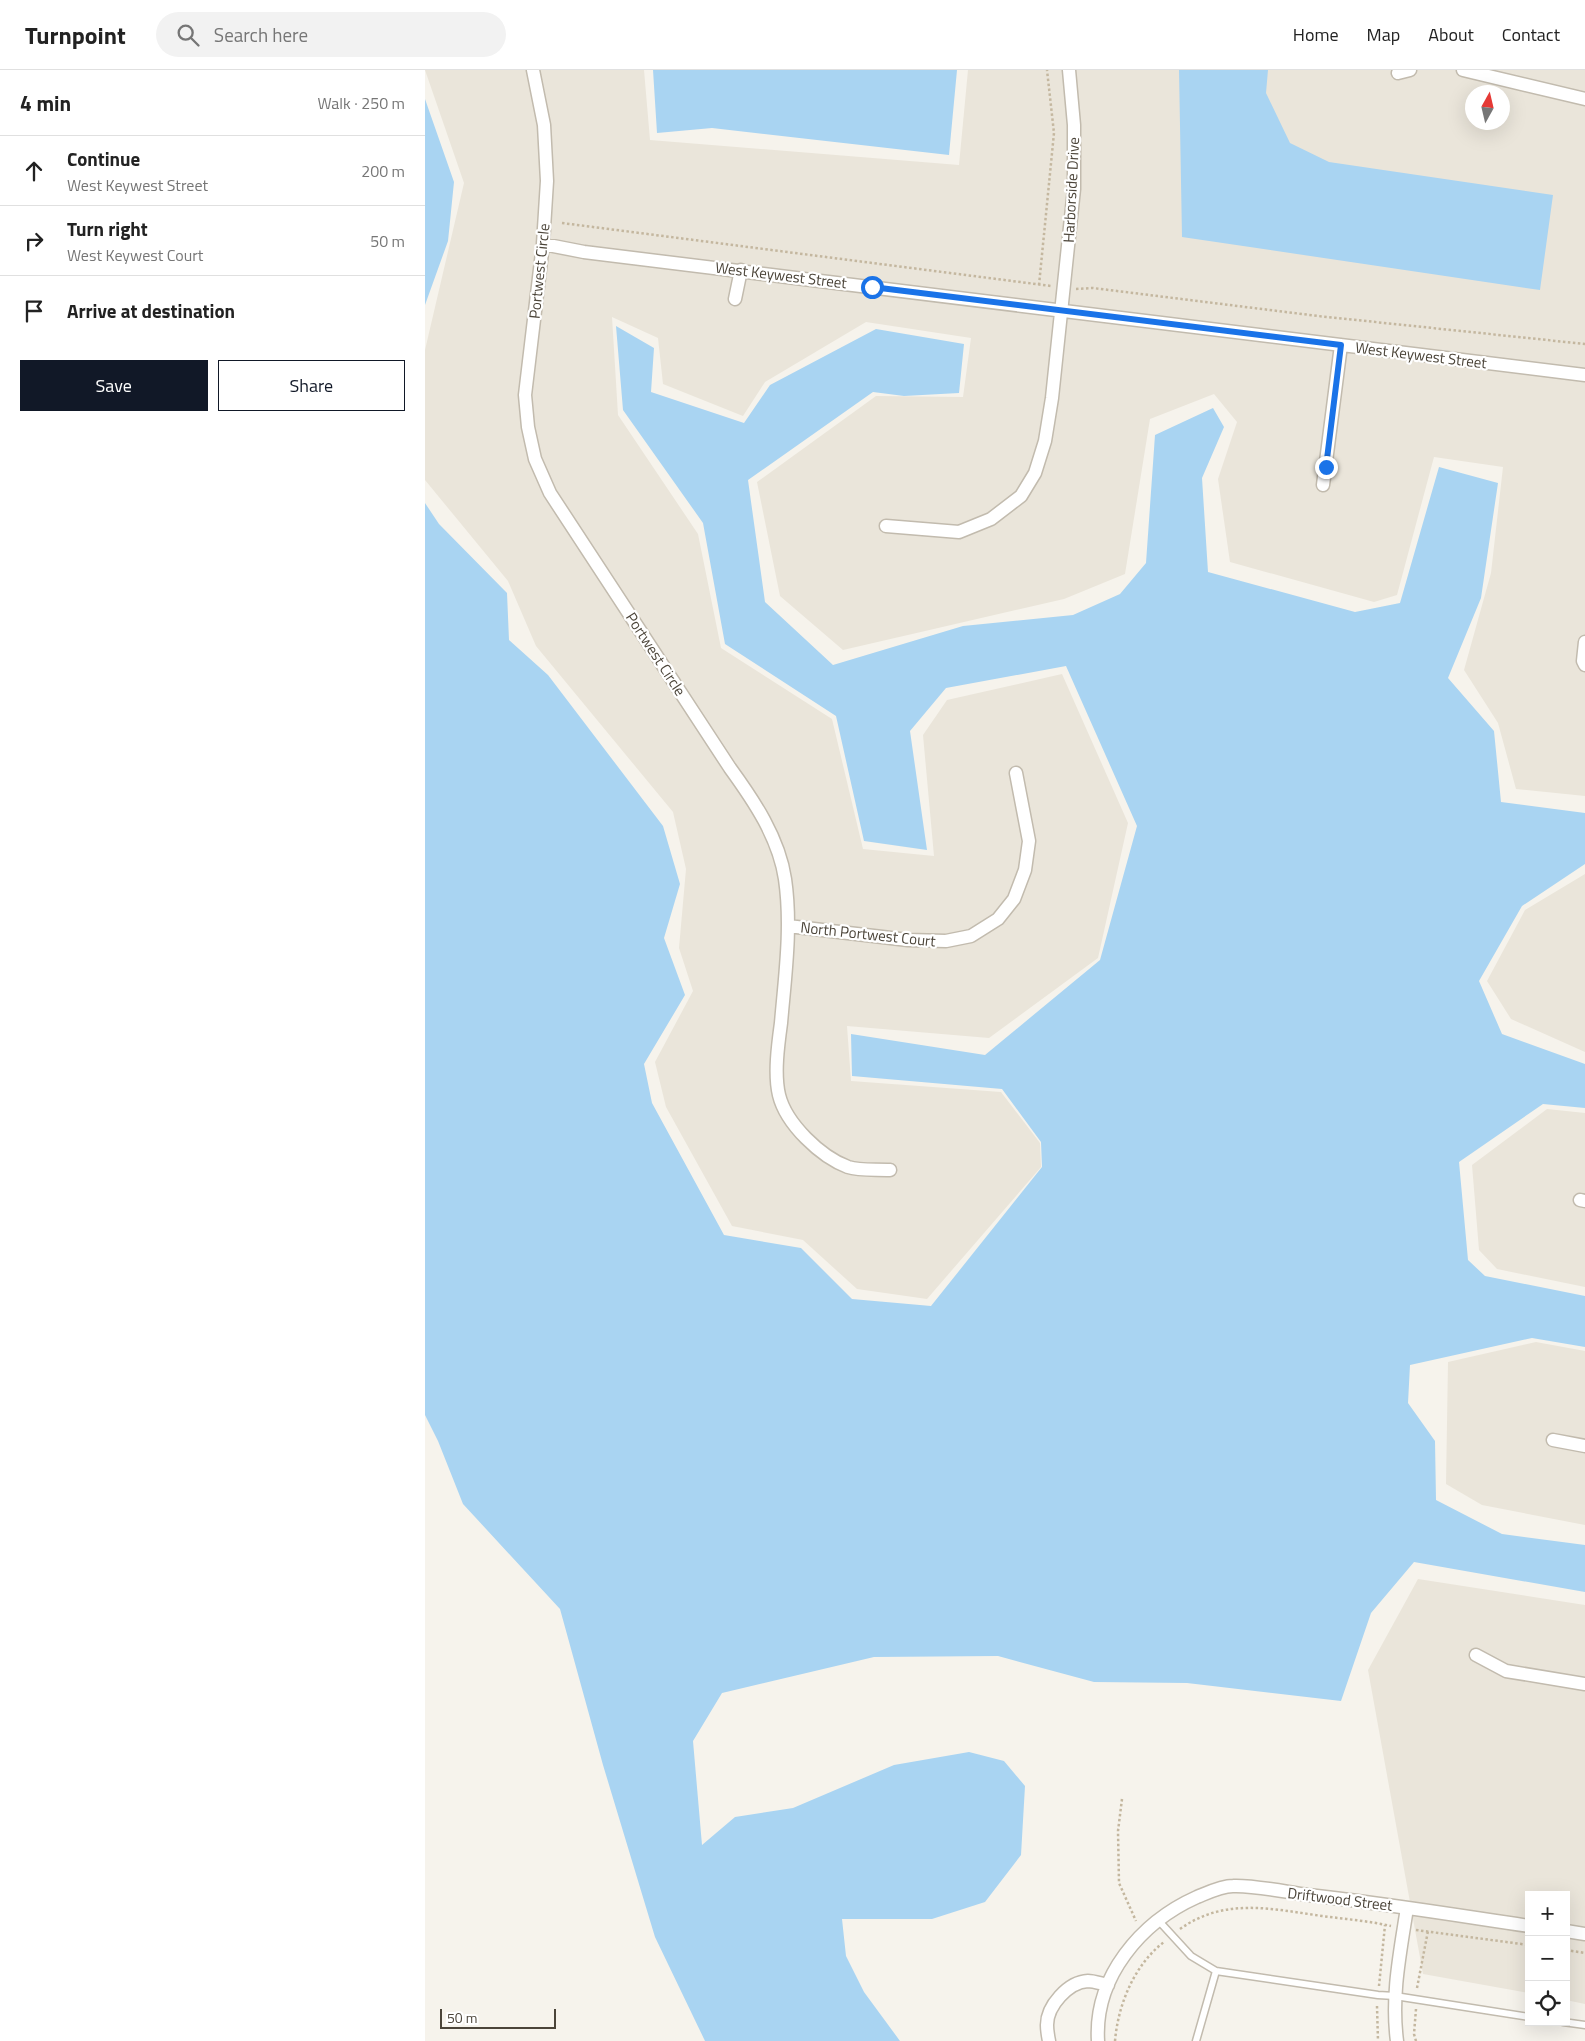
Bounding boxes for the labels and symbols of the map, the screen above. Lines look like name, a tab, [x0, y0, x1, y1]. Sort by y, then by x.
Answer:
north arrow	[1465, 85, 1510, 130]
street label: Harborside Drive	[1057, 137, 1085, 243]
street label: Portwest Circle	[523, 222, 555, 320]
street label: West Keywest Street	[714, 256, 849, 295]
route start	[861, 276, 884, 299]
street label: West Keywest Street	[1354, 336, 1489, 375]
route end	[1315, 456, 1338, 479]
street label: Portwest Circle	[620, 608, 692, 700]
street label: North Portwest Court	[799, 915, 937, 953]
street label: Driftwood Street	[1286, 1881, 1394, 1917]
scale bar	[440, 2006, 556, 2029]

